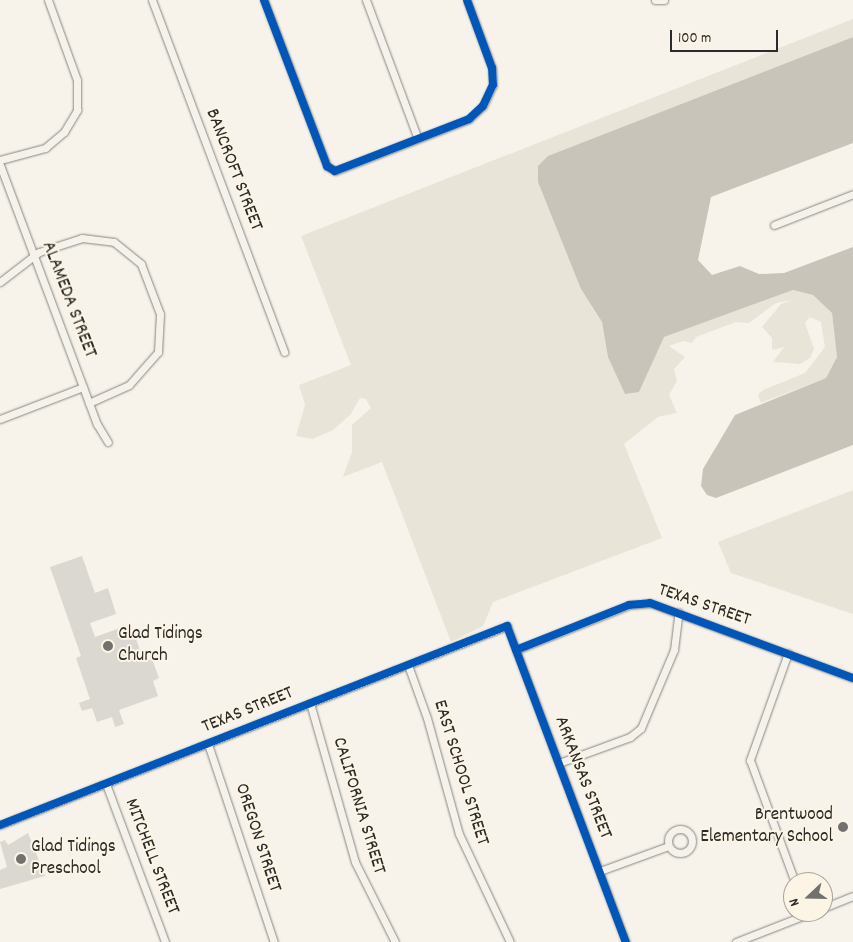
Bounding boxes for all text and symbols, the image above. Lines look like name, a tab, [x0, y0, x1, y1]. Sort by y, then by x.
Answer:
scale bar	[673, 20, 780, 52]
text: 100 m	[678, 28, 711, 50]
street label: BANCROFT STREET	[199, 106, 267, 234]
street label: ALAMEDA STREET	[35, 239, 101, 361]
street label: TEXAS STREET	[655, 580, 753, 632]
place label: Glad Tidings Church	[118, 624, 203, 668]
marker: Glad Tidings Church	[102, 640, 114, 652]
street label: TEXAS STREET	[199, 682, 297, 740]
street label: EAST SCHOOL STREET	[427, 698, 493, 848]
street label: ARKANSAS STREET	[548, 713, 616, 843]
street label: CALIFORNIA STREET	[326, 735, 390, 877]
street label: OREGON STREET	[229, 781, 285, 895]
street label: MITCHELL STREET	[118, 796, 184, 918]
place label: Brentwood Elementary School	[700, 805, 833, 849]
marker: Brentwood Elementary School	[837, 821, 849, 833]
place label: Glad Tidings Preschool	[31, 837, 116, 881]
marker: Glad Tidings Preschool	[15, 853, 27, 865]
north arrow	[783, 872, 833, 922]
text: N	[784, 895, 806, 909]

